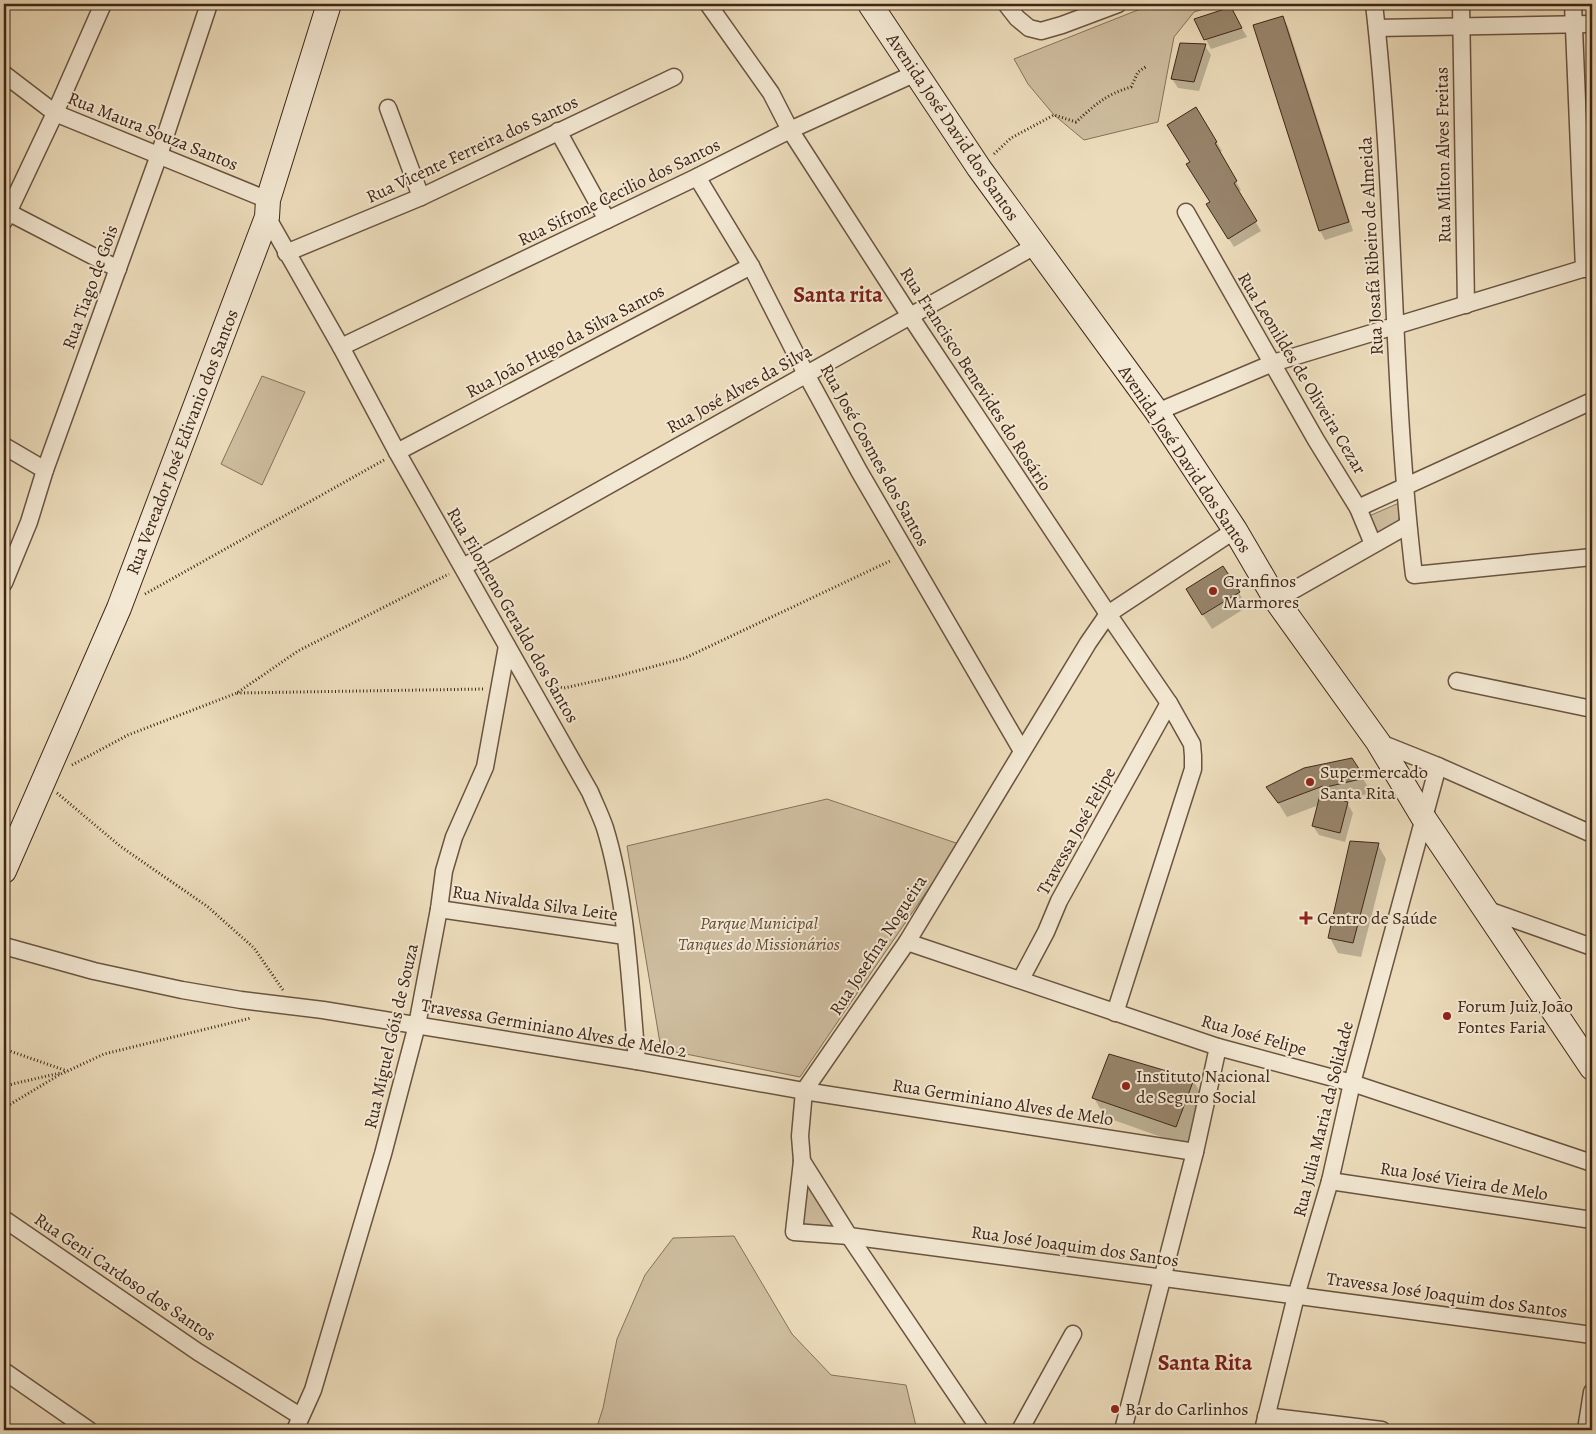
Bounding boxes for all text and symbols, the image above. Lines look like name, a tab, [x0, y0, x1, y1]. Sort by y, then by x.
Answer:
street label: Avenida José David dos Santos	[881, 28, 1025, 226]
street label: Rua Milton Alves Freitas	[1429, 67, 1457, 243]
street label: Rua Maura Souza Santos	[64, 86, 242, 176]
street label: Rua Vicente Ferreira dos Santos	[362, 89, 582, 209]
street label: Rua Sifrone Cecilio dos Santos	[514, 132, 724, 252]
street label: Rua Josafá Ribeiro de Almeida	[1353, 135, 1389, 356]
street label: Rua Tiago de Gois	[56, 222, 124, 352]
street label: Rua Francisco Benevides do Rosário	[895, 263, 1057, 495]
street label: Rua Leonildes de Oliveira Cezar	[1232, 268, 1372, 478]
street label: Rua João Hugo da Silva Santos	[461, 278, 669, 404]
district label: Santa rita	[793, 280, 883, 310]
street label: Rua Vereador José Edivanio dos Santos	[120, 306, 244, 578]
street label: Rua José Alves da Silva	[662, 339, 817, 439]
street label: Rua José Cosmes dos Santos	[815, 359, 935, 551]
street label: Avenida José David dos Santos	[1113, 360, 1257, 558]
street label: Rua Filomeno Geraldo dos Santos	[441, 503, 585, 727]
place label: Granfinos Marmores	[1223, 569, 1299, 614]
marker: Granfinos Marmores	[1207, 585, 1219, 597]
place label: Supermercado Santa Rita	[1320, 760, 1428, 805]
street label: Travessa José Felipe	[1031, 763, 1121, 899]
marker: Supermercado Santa Rita	[1304, 776, 1316, 788]
street label: Rua Josefina Nogueira	[824, 870, 933, 1020]
street label: Rua Nivalda Silva Leite	[451, 880, 619, 926]
place label: Centro de Saúde	[1317, 906, 1437, 930]
park label: Parque Municipal Tanques do Missionários	[678, 911, 840, 956]
marker: Centro de Saúde	[1299, 911, 1313, 925]
street label: Rua Miguel Góis de Souza	[358, 940, 424, 1131]
street label: Travessa Germiniano Alves de Melo 2	[419, 993, 689, 1063]
place label: Forum Juiz João Fontes Faria	[1457, 994, 1573, 1039]
street label: Rua José Felipe	[1198, 1008, 1310, 1062]
marker: Forum Juiz João Fontes Faria	[1441, 1010, 1453, 1022]
street label: Rua Julia Maria da Solidade	[1287, 1019, 1359, 1219]
place label: Instituto Nacional de Seguro Social	[1136, 1064, 1270, 1109]
street label: Rua Germiniano Alves de Melo	[891, 1073, 1115, 1131]
marker: Instituto Nacional de Seguro Social	[1120, 1080, 1132, 1092]
street label: Rua José Vieira de Melo	[1378, 1156, 1550, 1206]
street label: Rua Geni Cardoso dos Santos	[30, 1207, 220, 1347]
street label: Rua José Joaquim dos Santos	[970, 1220, 1180, 1272]
street label: Travessa José Joaquim dos Santos	[1325, 1266, 1569, 1324]
district label: Santa Rita	[1158, 1348, 1253, 1378]
place label: Bar do Carlinhos	[1125, 1397, 1248, 1421]
marker: Bar do Carlinhos	[1109, 1403, 1121, 1415]

